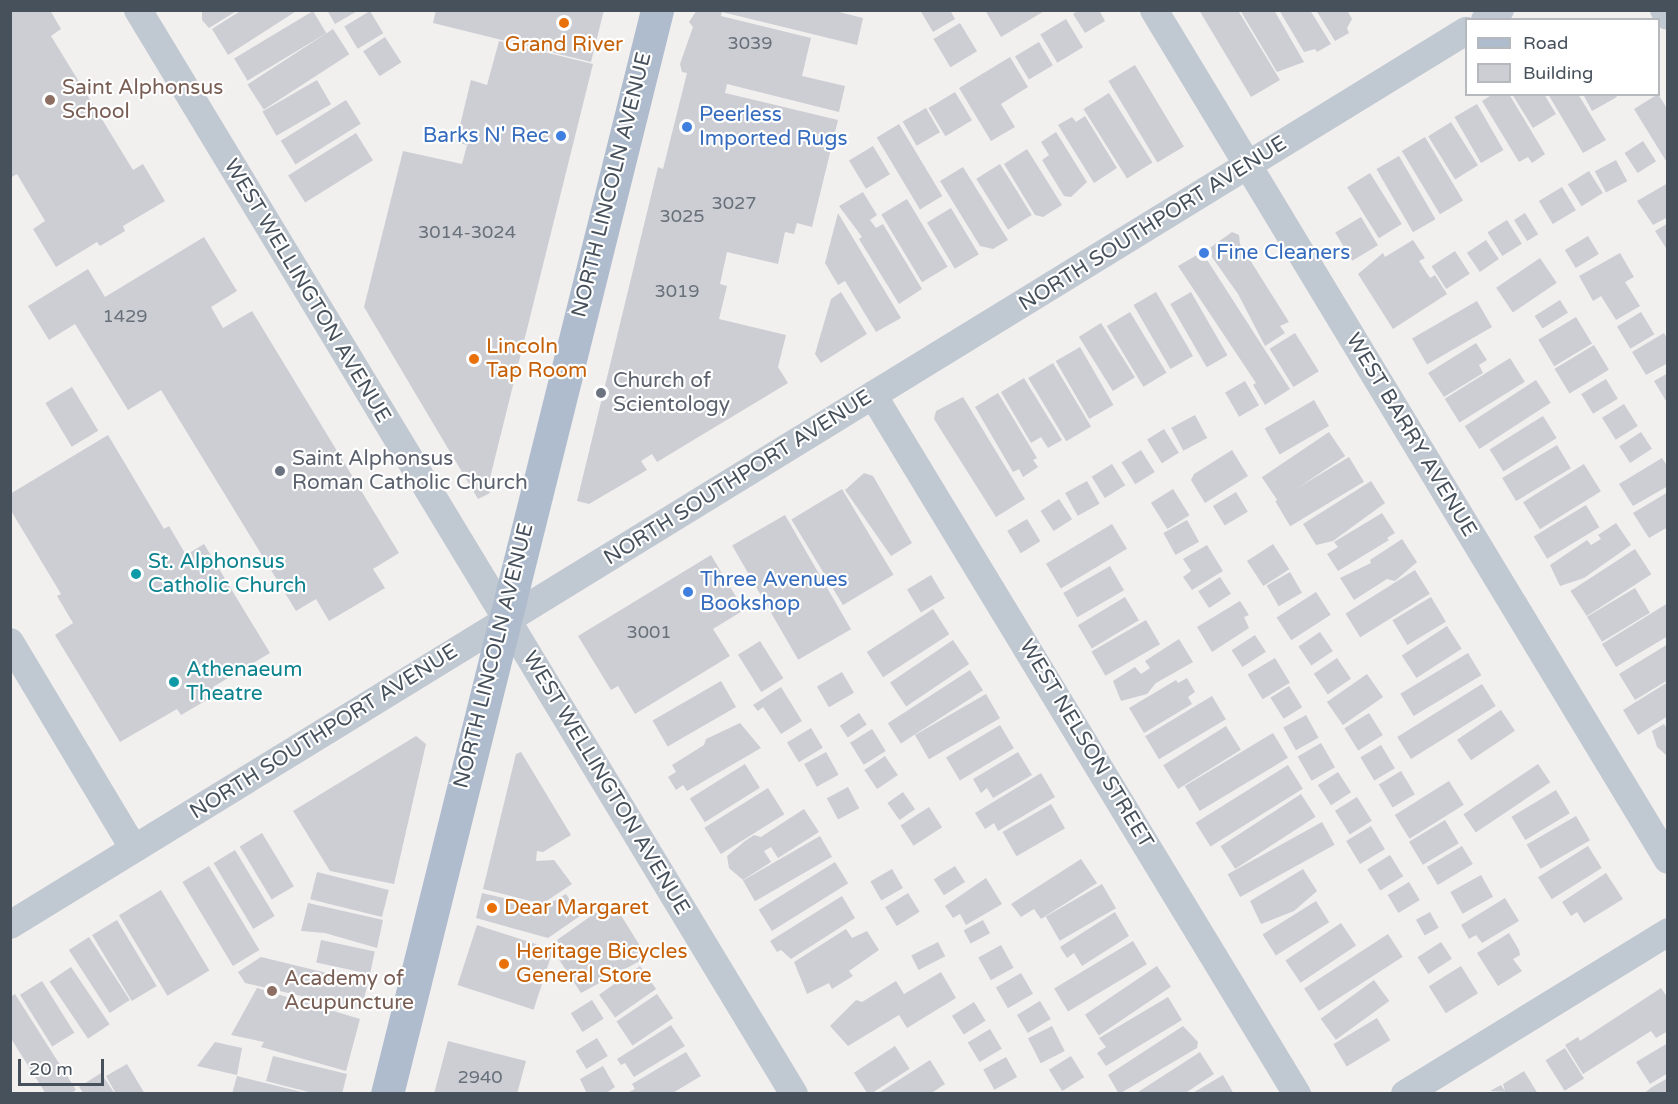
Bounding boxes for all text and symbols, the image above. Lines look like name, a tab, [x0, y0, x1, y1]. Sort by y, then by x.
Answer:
marker: Grand River	[557, 16, 571, 30]
legend	[1465, 18, 1660, 96]
place label: Grand River	[505, 32, 623, 58]
house number: 3039	[727, 32, 773, 54]
text: Road	[1523, 32, 1568, 54]
street label: NORTH LINCOLN AVENUE	[567, 50, 657, 320]
text: Building	[1523, 62, 1593, 84]
place label: Saint Alphonsus School	[62, 75, 223, 125]
marker: Saint Alphonsus School	[43, 93, 57, 107]
place label: Peerless Imported Rugs	[699, 102, 848, 152]
marker: Peerless Imported Rugs	[680, 120, 694, 134]
place label: Barks N' Rec	[423, 123, 549, 149]
marker: Barks N' Rec	[554, 129, 568, 143]
street label: NORTH SOUTHPORT AVENUE	[1015, 131, 1291, 317]
street label: WEST WELLINGTON AVENUE	[218, 155, 396, 427]
house number: 3027	[711, 192, 757, 214]
house number: 3025	[659, 205, 705, 227]
house number: 3014-3024	[418, 221, 516, 243]
place label: Fine Cleaners	[1216, 240, 1350, 266]
marker: Fine Cleaners	[1197, 246, 1211, 260]
house number: 3019	[654, 280, 700, 302]
house number: 1429	[102, 305, 148, 327]
street label: WEST BARRY AVENUE	[1340, 329, 1482, 541]
place label: Lincoln Tap Room	[486, 334, 587, 384]
marker: Lincoln Tap Room	[467, 352, 481, 366]
place label: Church of Scientology	[613, 368, 730, 418]
street label: NORTH SOUTHPORT AVENUE	[600, 385, 876, 571]
marker: Church of Scientology	[594, 386, 608, 400]
place label: Saint Alphonsus Roman Catholic Church	[292, 446, 528, 496]
marker: Saint Alphonsus Roman Catholic Church	[273, 464, 287, 478]
street label: NORTH LINCOLN AVENUE	[449, 521, 539, 791]
place label: St. Alphonsus Catholic Church	[148, 549, 307, 599]
marker: St. Alphonsus Catholic Church	[129, 567, 143, 581]
place label: Three Avenues Bookshop	[700, 567, 848, 617]
marker: Three Avenues Bookshop	[681, 585, 695, 599]
house number: 3001	[626, 621, 672, 643]
street label: WEST NELSON STREET	[1014, 635, 1158, 853]
street label: NORTH SOUTHPORT AVENUE	[186, 639, 462, 825]
street label: WEST WELLINGTON AVENUE	[517, 647, 695, 919]
place label: Athenaeum Theatre	[186, 657, 302, 707]
marker: Athenaeum Theatre	[167, 675, 181, 689]
place label: Dear Margaret	[504, 895, 649, 921]
marker: Dear Margaret	[485, 901, 499, 915]
place label: Heritage Bicycles General Store	[516, 939, 687, 989]
marker: Heritage Bicycles General Store	[497, 957, 511, 971]
place label: Academy of Acupuncture	[284, 966, 414, 1016]
marker: Academy of Acupuncture	[265, 984, 279, 998]
scale bar	[21, 1047, 106, 1085]
text: 20 m	[29, 1058, 73, 1080]
house number: 2940	[457, 1066, 503, 1088]

